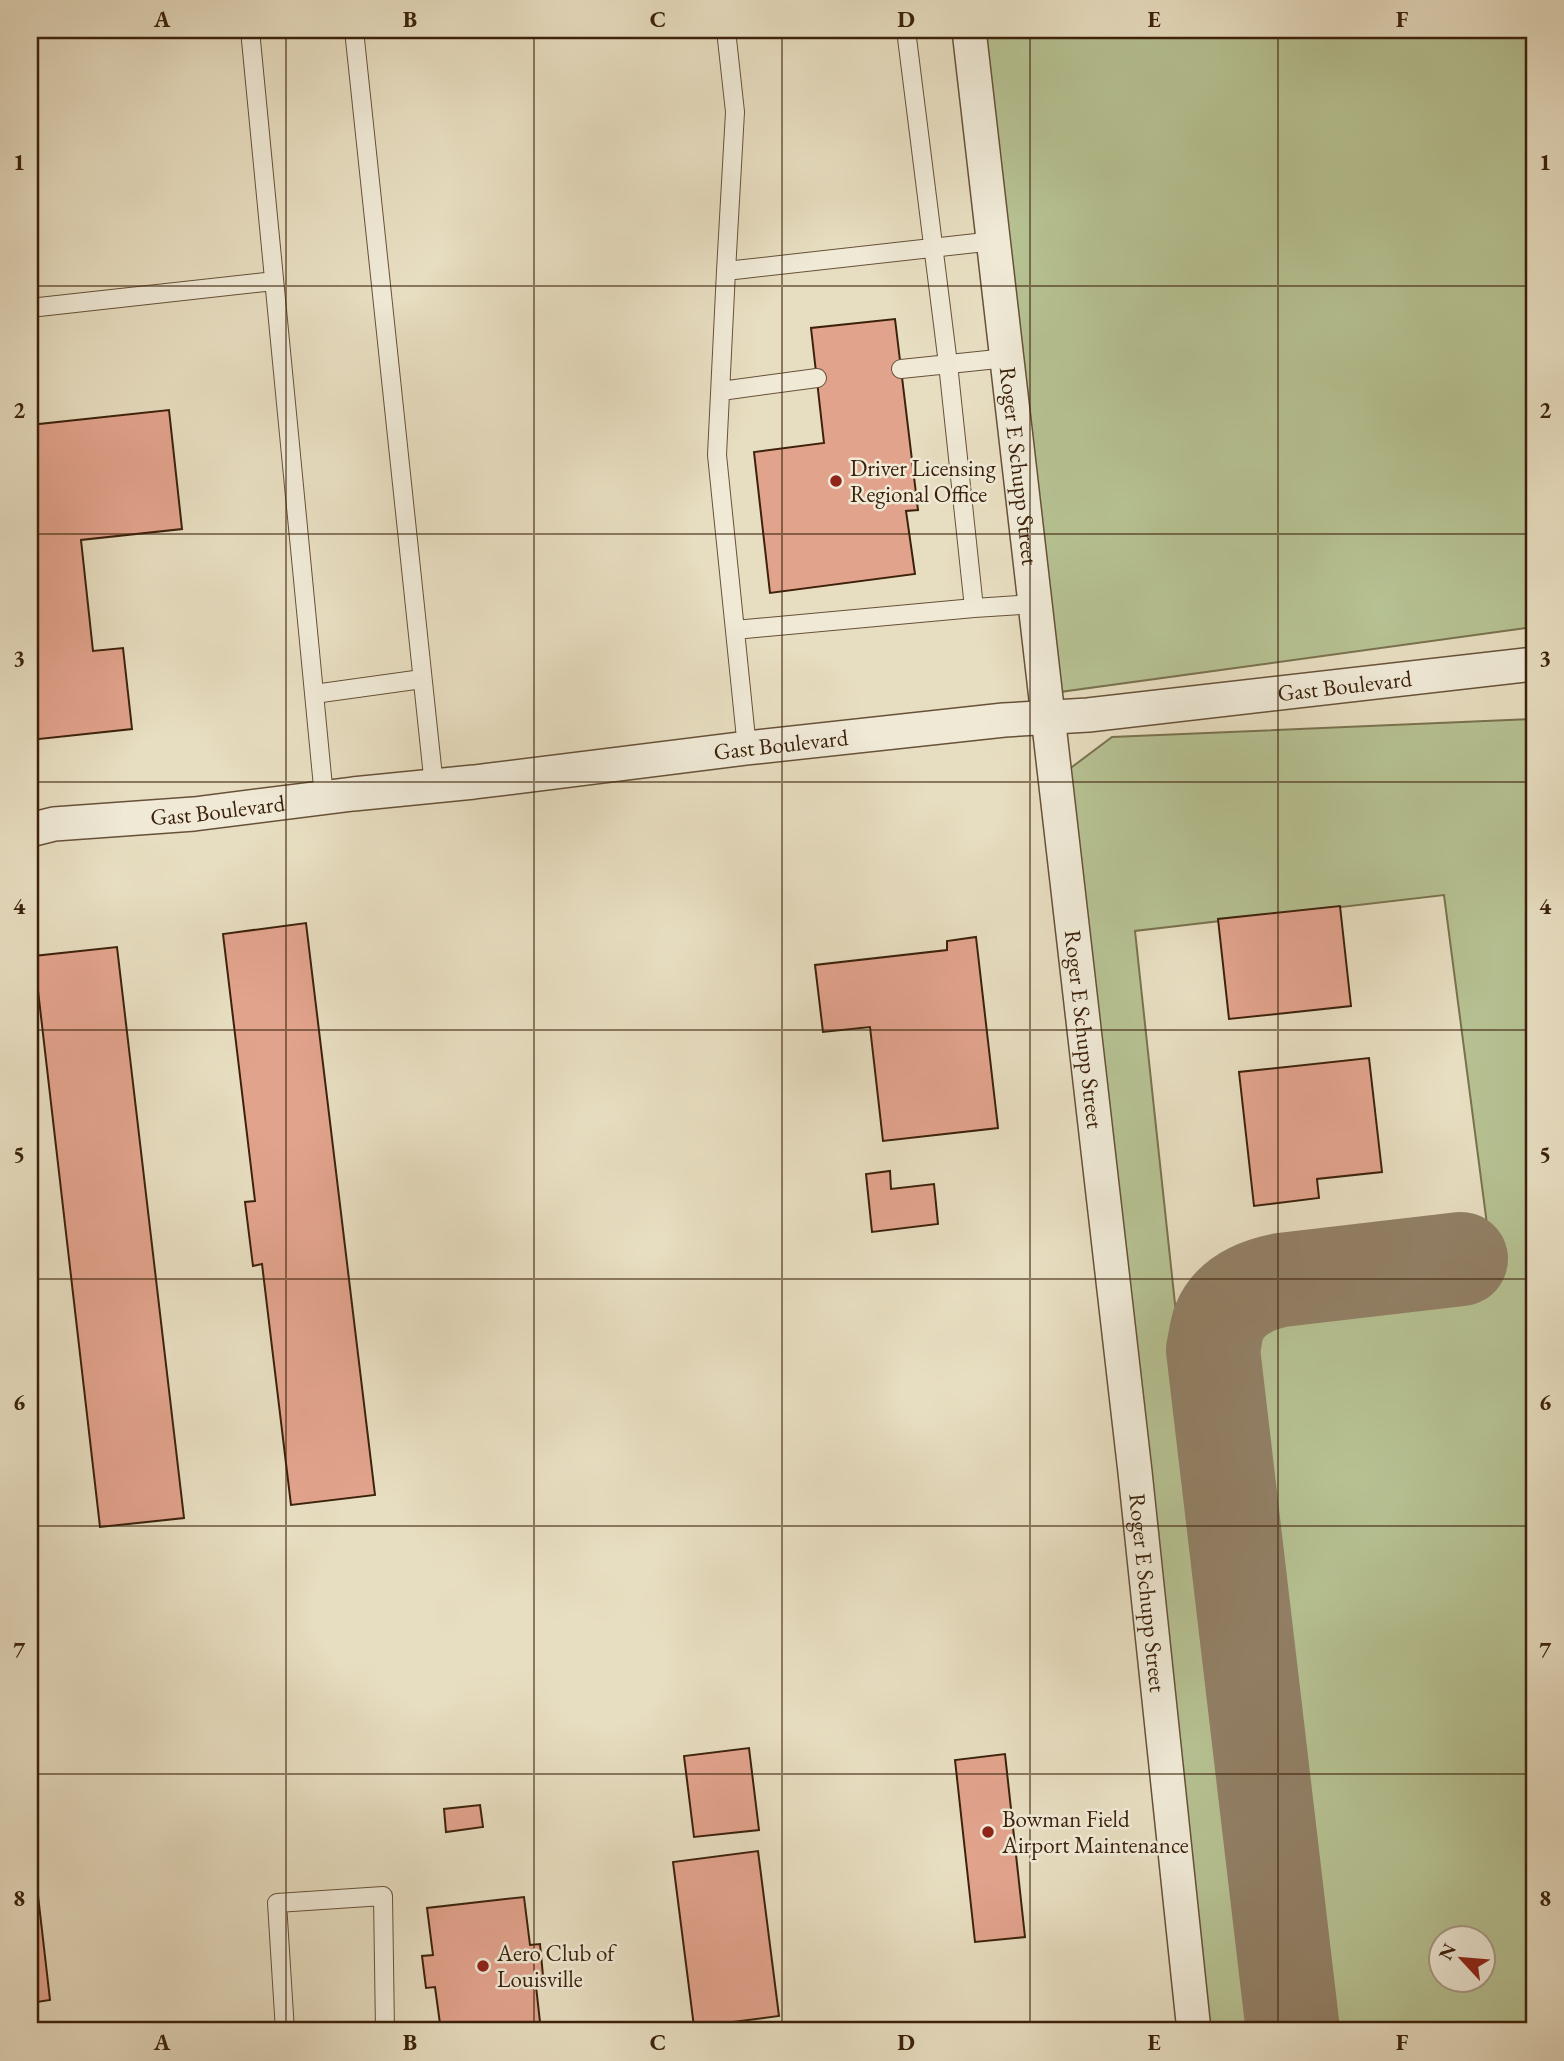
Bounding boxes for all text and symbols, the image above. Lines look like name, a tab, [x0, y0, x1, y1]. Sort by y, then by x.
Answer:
text: A	[153, 4, 171, 34]
text: B	[403, 4, 417, 34]
text: C	[650, 4, 666, 34]
text: D	[897, 4, 915, 34]
text: E	[1147, 4, 1161, 34]
text: F	[1396, 4, 1409, 34]
text: 1	[13, 147, 25, 177]
text: 1	[1539, 147, 1551, 177]
street label: Roger E Schupp Street	[993, 365, 1046, 568]
text: 2	[13, 395, 25, 425]
text: 2	[1539, 395, 1551, 425]
place label: Driver Licensing Regional Office	[850, 453, 997, 509]
marker: Driver Licensing Regional Office	[828, 473, 844, 489]
text: 3	[13, 643, 25, 673]
text: 3	[1539, 643, 1551, 673]
street label: Gast Boulevard	[1276, 663, 1414, 708]
street label: Gast Boulevard	[712, 722, 850, 767]
street label: Gast Boulevard	[149, 788, 287, 832]
text: 4	[13, 891, 26, 921]
text: 4	[1539, 891, 1552, 921]
street label: Roger E Schupp Street	[1058, 928, 1110, 1131]
text: 5	[13, 1139, 25, 1169]
text: 5	[1539, 1139, 1551, 1169]
text: 6	[13, 1387, 25, 1417]
text: 6	[1539, 1387, 1551, 1417]
street label: Roger E Schupp Street	[1122, 1492, 1173, 1695]
text: 7	[13, 1635, 26, 1665]
text: 7	[1539, 1635, 1552, 1665]
place label: Bowman Field Airport Maintenance	[1001, 1804, 1189, 1860]
marker: Bowman Field Airport Maintenance	[980, 1824, 996, 1840]
text: 8	[13, 1883, 25, 1913]
text: 8	[1539, 1883, 1551, 1913]
north arrow	[1428, 1924, 1498, 1994]
place label: Aero Club of Louisville	[496, 1938, 617, 1994]
text: N	[1433, 1939, 1462, 1964]
marker: Aero Club of Louisville	[475, 1958, 491, 1974]
text: A	[153, 2027, 171, 2057]
text: B	[403, 2027, 417, 2057]
text: C	[650, 2027, 666, 2057]
text: D	[897, 2027, 915, 2057]
text: E	[1147, 2027, 1161, 2057]
text: F	[1396, 2027, 1409, 2057]

